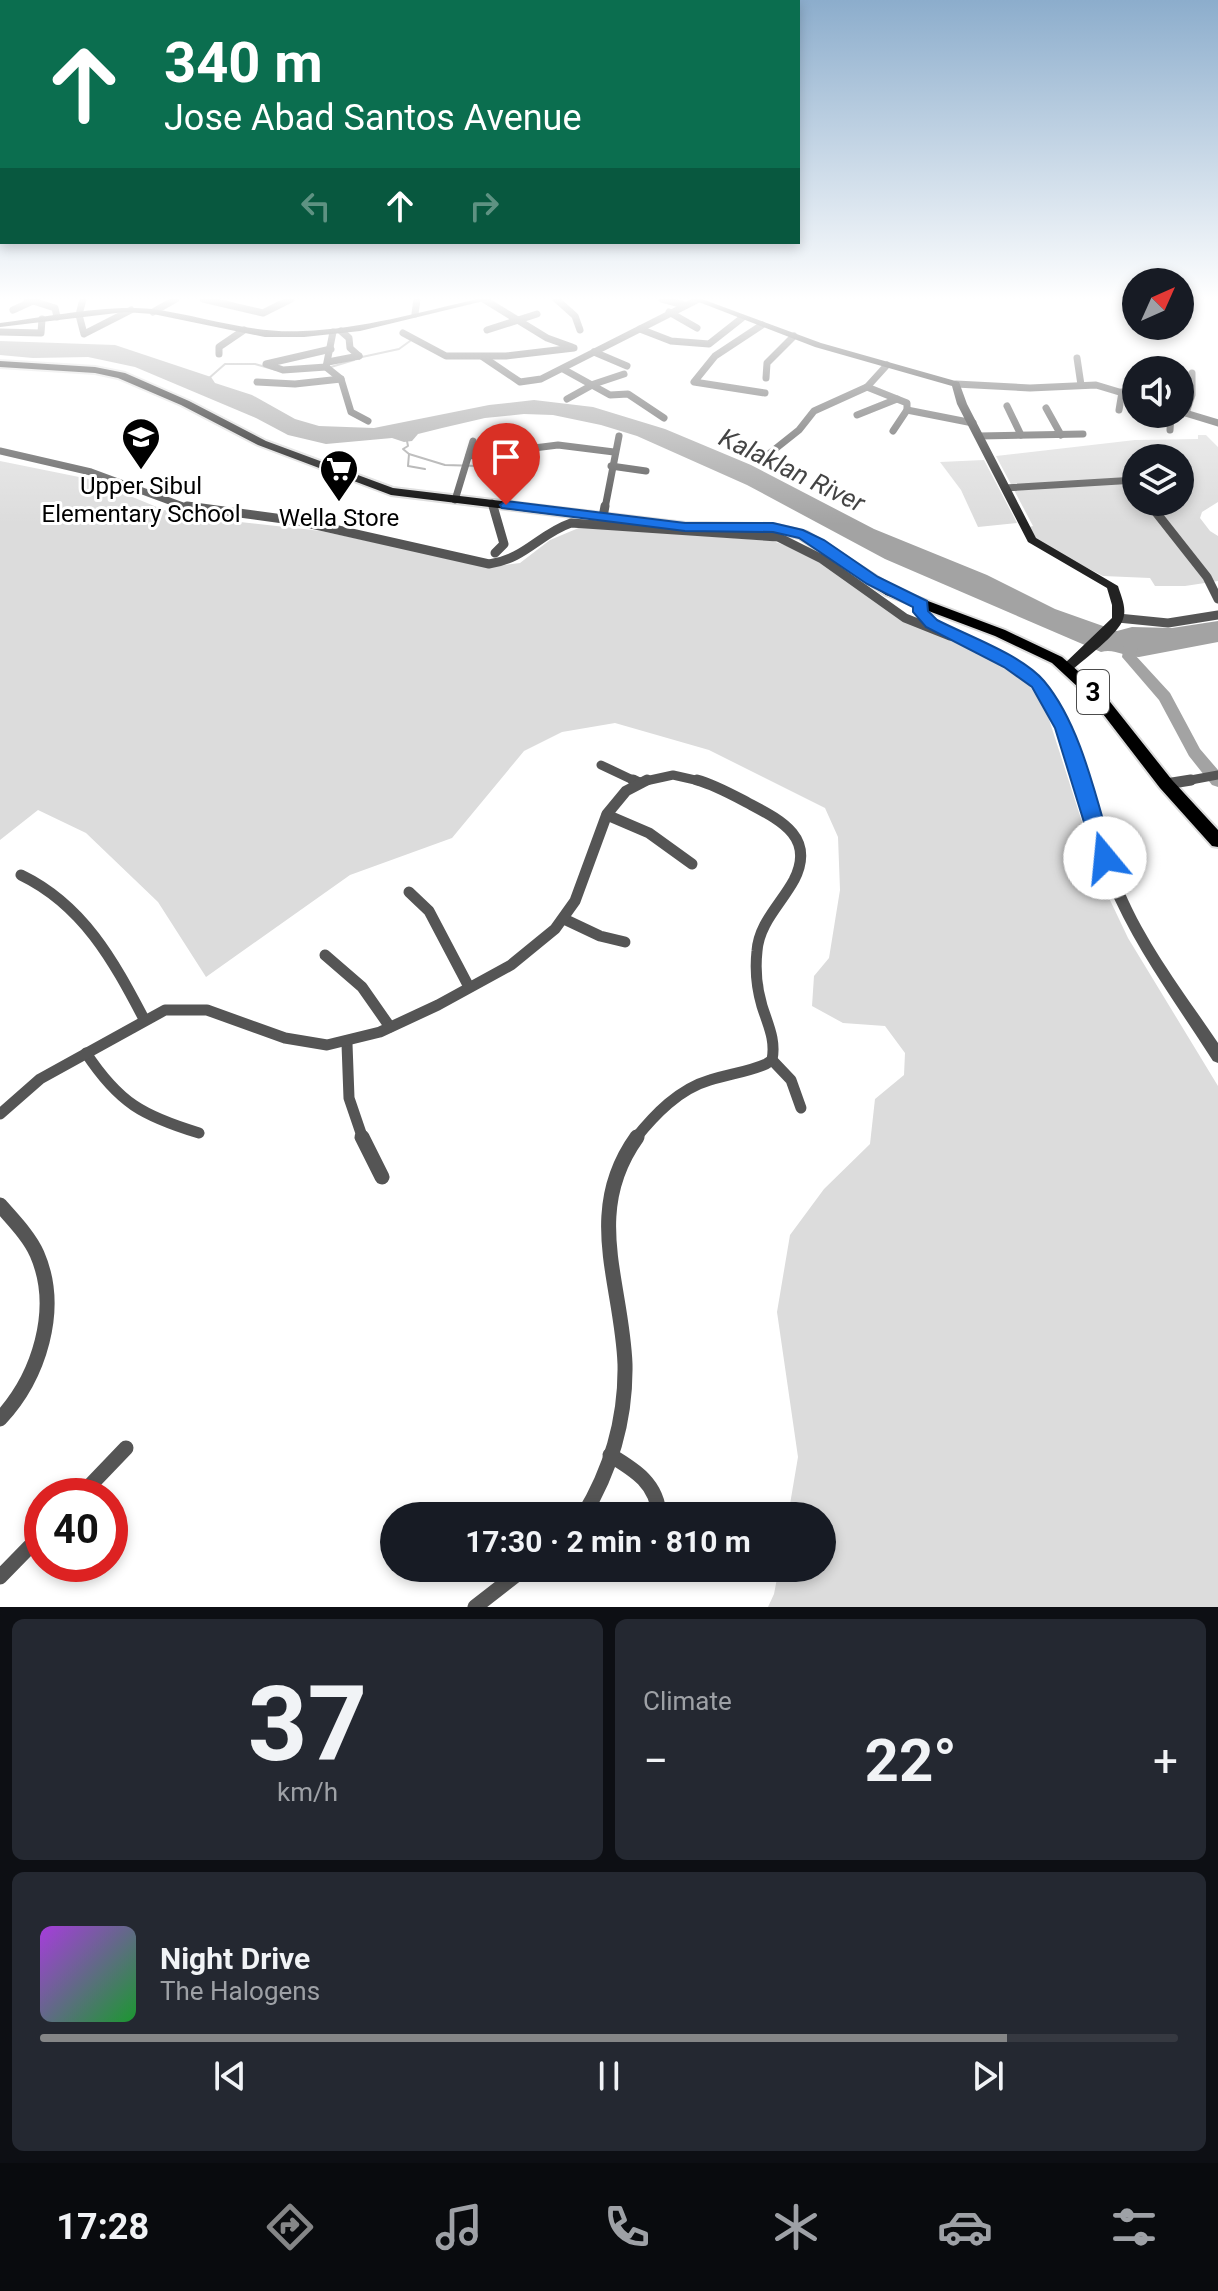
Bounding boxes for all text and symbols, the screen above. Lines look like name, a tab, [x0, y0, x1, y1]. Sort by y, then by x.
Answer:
text: 340 m	[164, 30, 323, 96]
icon: ahead	[32, 32, 136, 136]
text: Jose Abad Santos Avenue	[164, 97, 582, 139]
icon: left	[294, 184, 338, 228]
icon: ahead	[378, 184, 422, 228]
icon: right	[462, 184, 506, 228]
north arrow	[1122, 268, 1194, 340]
map controls	[1122, 268, 1194, 516]
button: sound	[1122, 356, 1194, 428]
school or university icon: Upper Sibul Elementary School	[120, 416, 162, 471]
water label: Kalaklan River	[714, 422, 871, 519]
pin	[472, 423, 540, 505]
icon: arrive	[484, 435, 528, 479]
button: layers	[1122, 444, 1194, 516]
supermarket icon: Wella Store	[318, 448, 360, 503]
place label: Upper Sibul Elementary School	[41, 472, 241, 528]
place label: Wella Store	[279, 504, 399, 532]
road number: 3	[1077, 670, 1109, 714]
position arrow	[1063, 816, 1147, 900]
speed limit sign: 40	[24, 1478, 128, 1582]
text: 17:30 · 2 min · 810 m	[465, 1524, 751, 1559]
text: 37	[248, 1664, 367, 1785]
text: Climate	[643, 1686, 732, 1716]
text: 22°	[864, 1725, 957, 1796]
text: −	[643, 1735, 668, 1787]
text: +	[1153, 1735, 1178, 1787]
text: km/h	[277, 1777, 338, 1807]
text: Night Drive	[160, 1941, 310, 1976]
text: The Halogens	[160, 1976, 320, 2006]
icon: previous	[208, 2054, 252, 2098]
icon: pause	[587, 2054, 631, 2098]
icon: next	[966, 2054, 1010, 2098]
icon: directions	[262, 2199, 318, 2255]
icon: music	[431, 2199, 487, 2255]
icon: phone	[599, 2199, 655, 2255]
icon: climate	[768, 2199, 824, 2255]
icon: car	[937, 2199, 993, 2255]
icon: filters	[1106, 2199, 1162, 2255]
text: 17:28	[56, 2206, 149, 2248]

